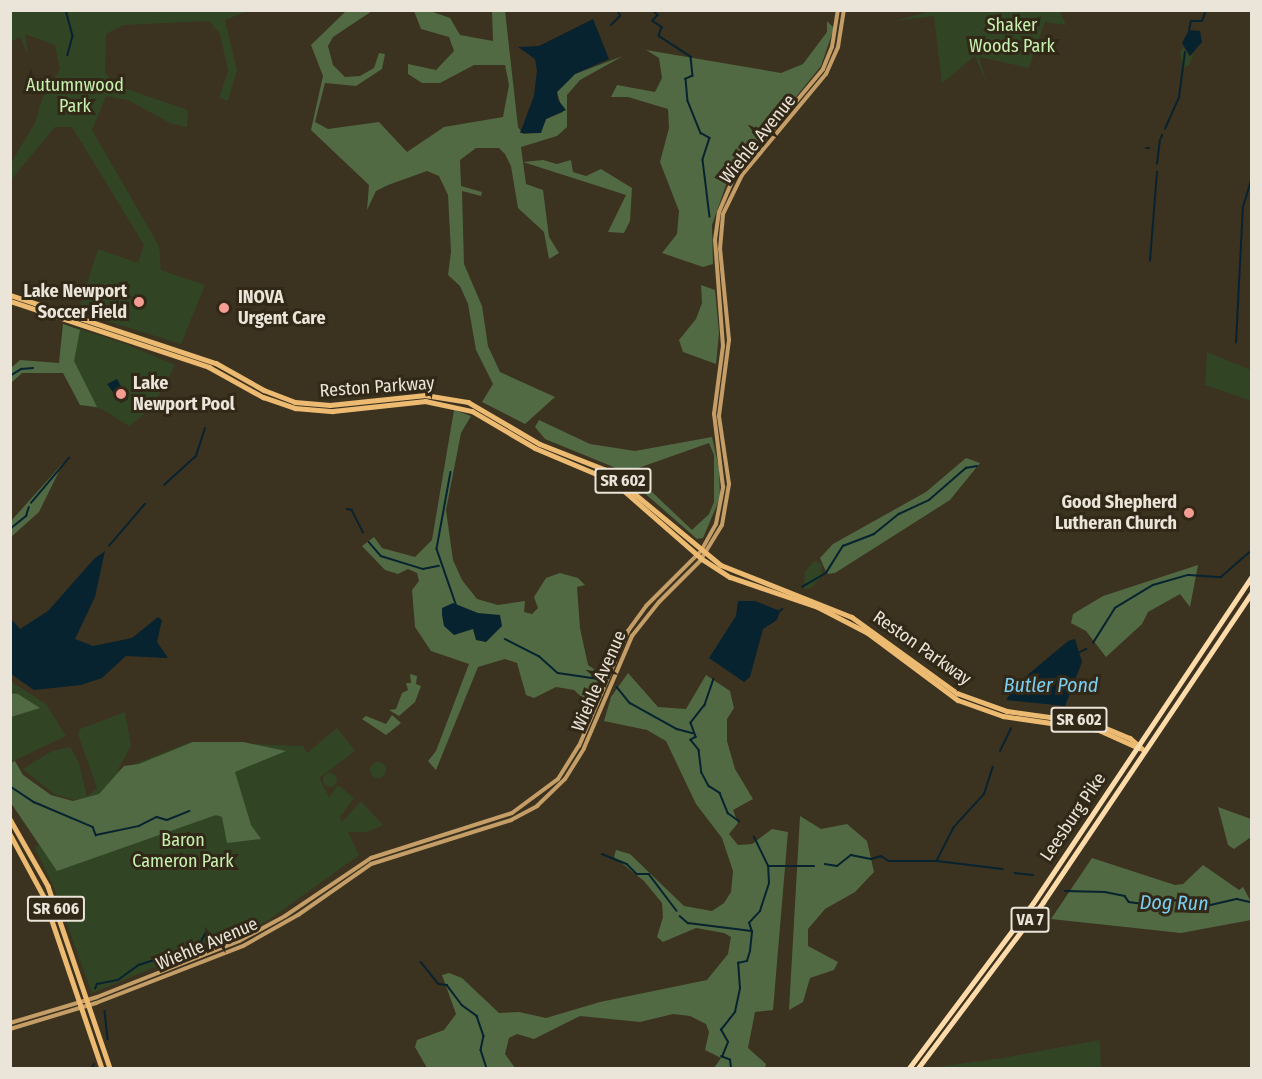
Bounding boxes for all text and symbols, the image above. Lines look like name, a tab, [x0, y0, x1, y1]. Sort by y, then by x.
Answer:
park label: Shaker Woods Park	[969, 15, 1055, 57]
park label: Autumnwood Park	[26, 75, 124, 118]
street label: Wiehle Avenue	[716, 90, 800, 188]
place label: Lake Newport Soccer Field	[23, 281, 127, 324]
place label: INOVA Urgent Care	[238, 287, 326, 330]
marker: Lake Newport Soccer Field	[132, 295, 146, 309]
marker: INOVA Urgent Care	[215, 299, 233, 317]
street label: Reston Parkway	[319, 372, 435, 402]
place label: Lake Newport Pool	[133, 373, 235, 416]
marker: Lake Newport Pool	[114, 387, 128, 401]
road number: SR 602	[594, 468, 652, 494]
place label: Good Shepherd Lutheran Church	[1055, 492, 1177, 534]
marker: Good Shepherd Lutheran Church	[1182, 506, 1196, 520]
street label: Reston Parkway	[869, 606, 975, 690]
street label: Wiehle Avenue	[567, 627, 631, 735]
water label: Butler Pond	[1003, 673, 1099, 697]
road number: SR 602	[1050, 707, 1108, 733]
street label: Leesburg Pike	[1036, 769, 1110, 865]
park label: Baron Cameron Park	[132, 830, 234, 872]
water label: Dog Run	[1139, 890, 1209, 916]
road number: SR 606	[26, 896, 86, 922]
road number: VA 7	[1010, 907, 1050, 933]
street label: Wiehle Avenue	[153, 913, 261, 975]

